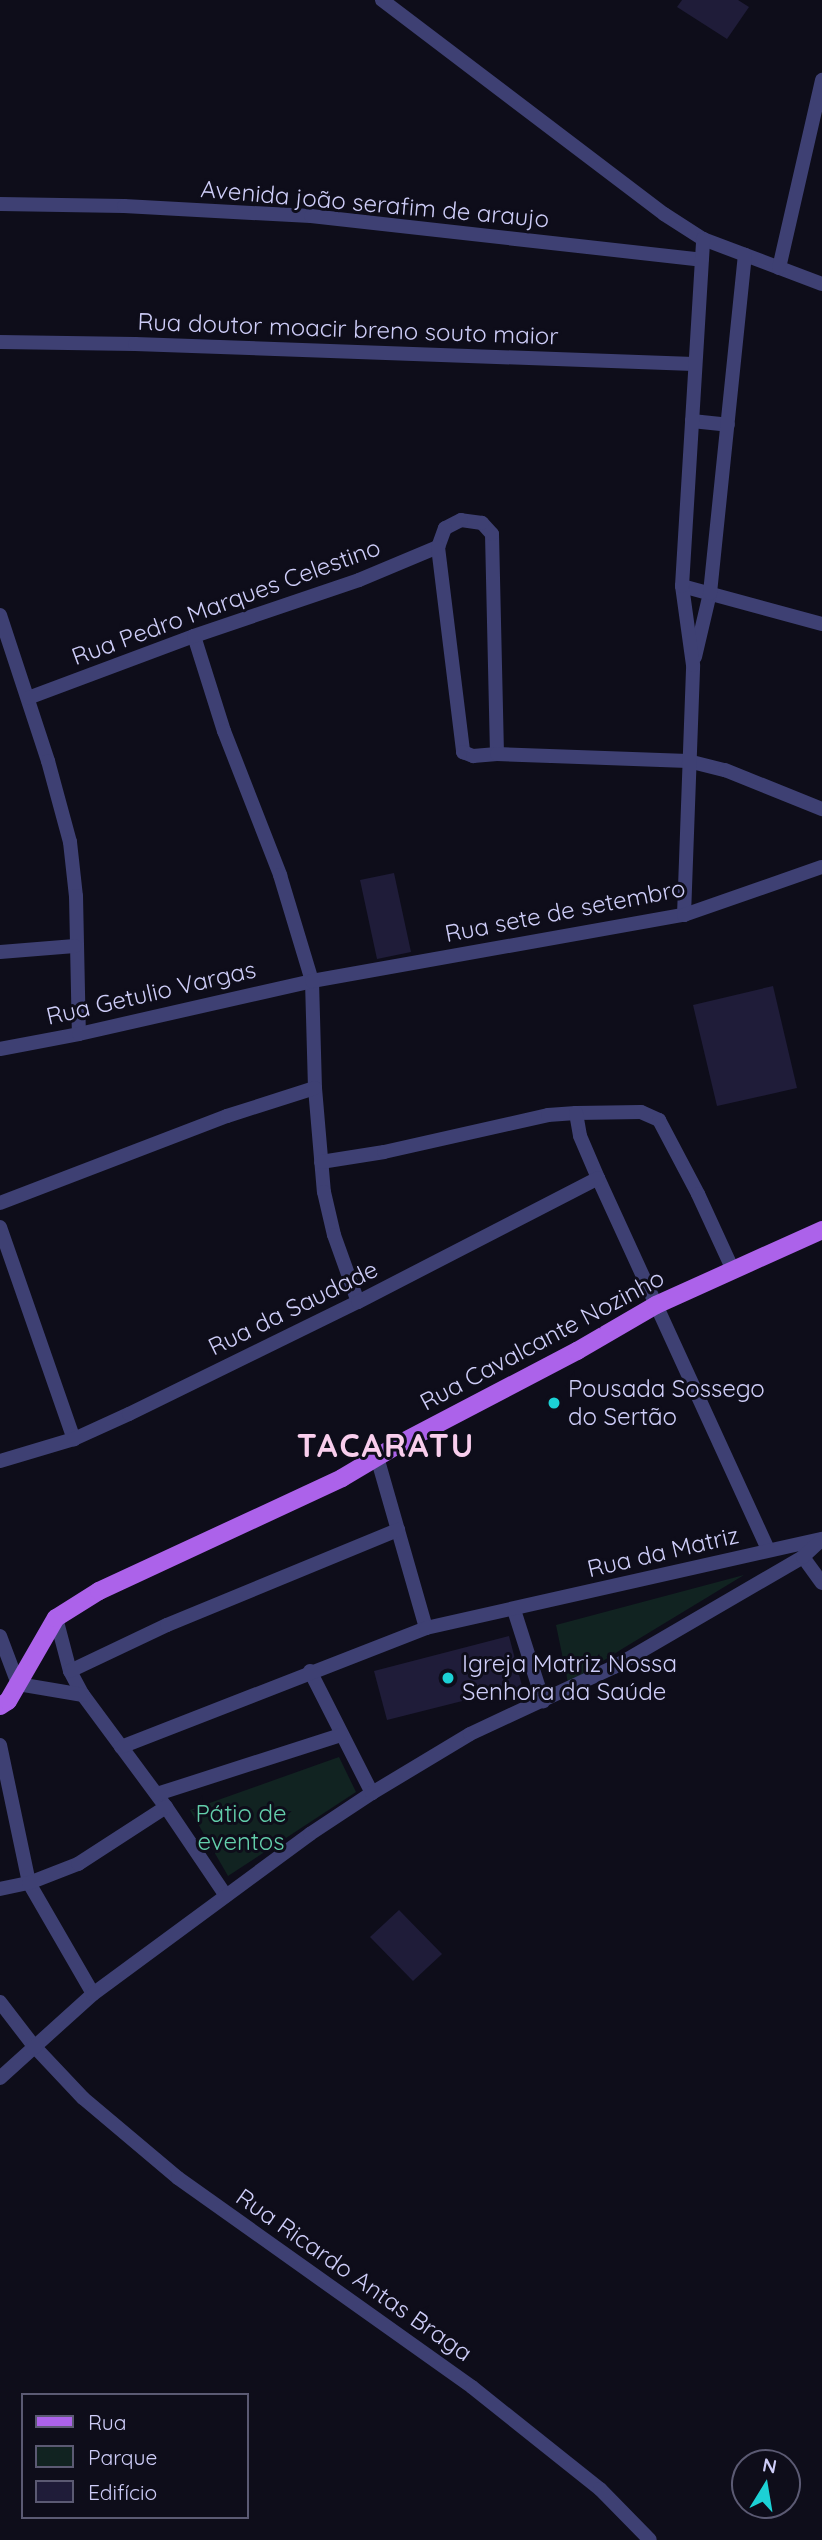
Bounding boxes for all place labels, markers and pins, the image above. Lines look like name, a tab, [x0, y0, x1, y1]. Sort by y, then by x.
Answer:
place label: Pousada Sossego do Sertão	[568, 1375, 765, 1431]
marker: Pousada Sossego do Sertão	[546, 1395, 562, 1411]
place label: Igreja Matriz Nossa Senhora da Saúde	[462, 1650, 677, 1706]
marker: Igreja Matriz Nossa Senhora da Saúde	[440, 1670, 456, 1686]

